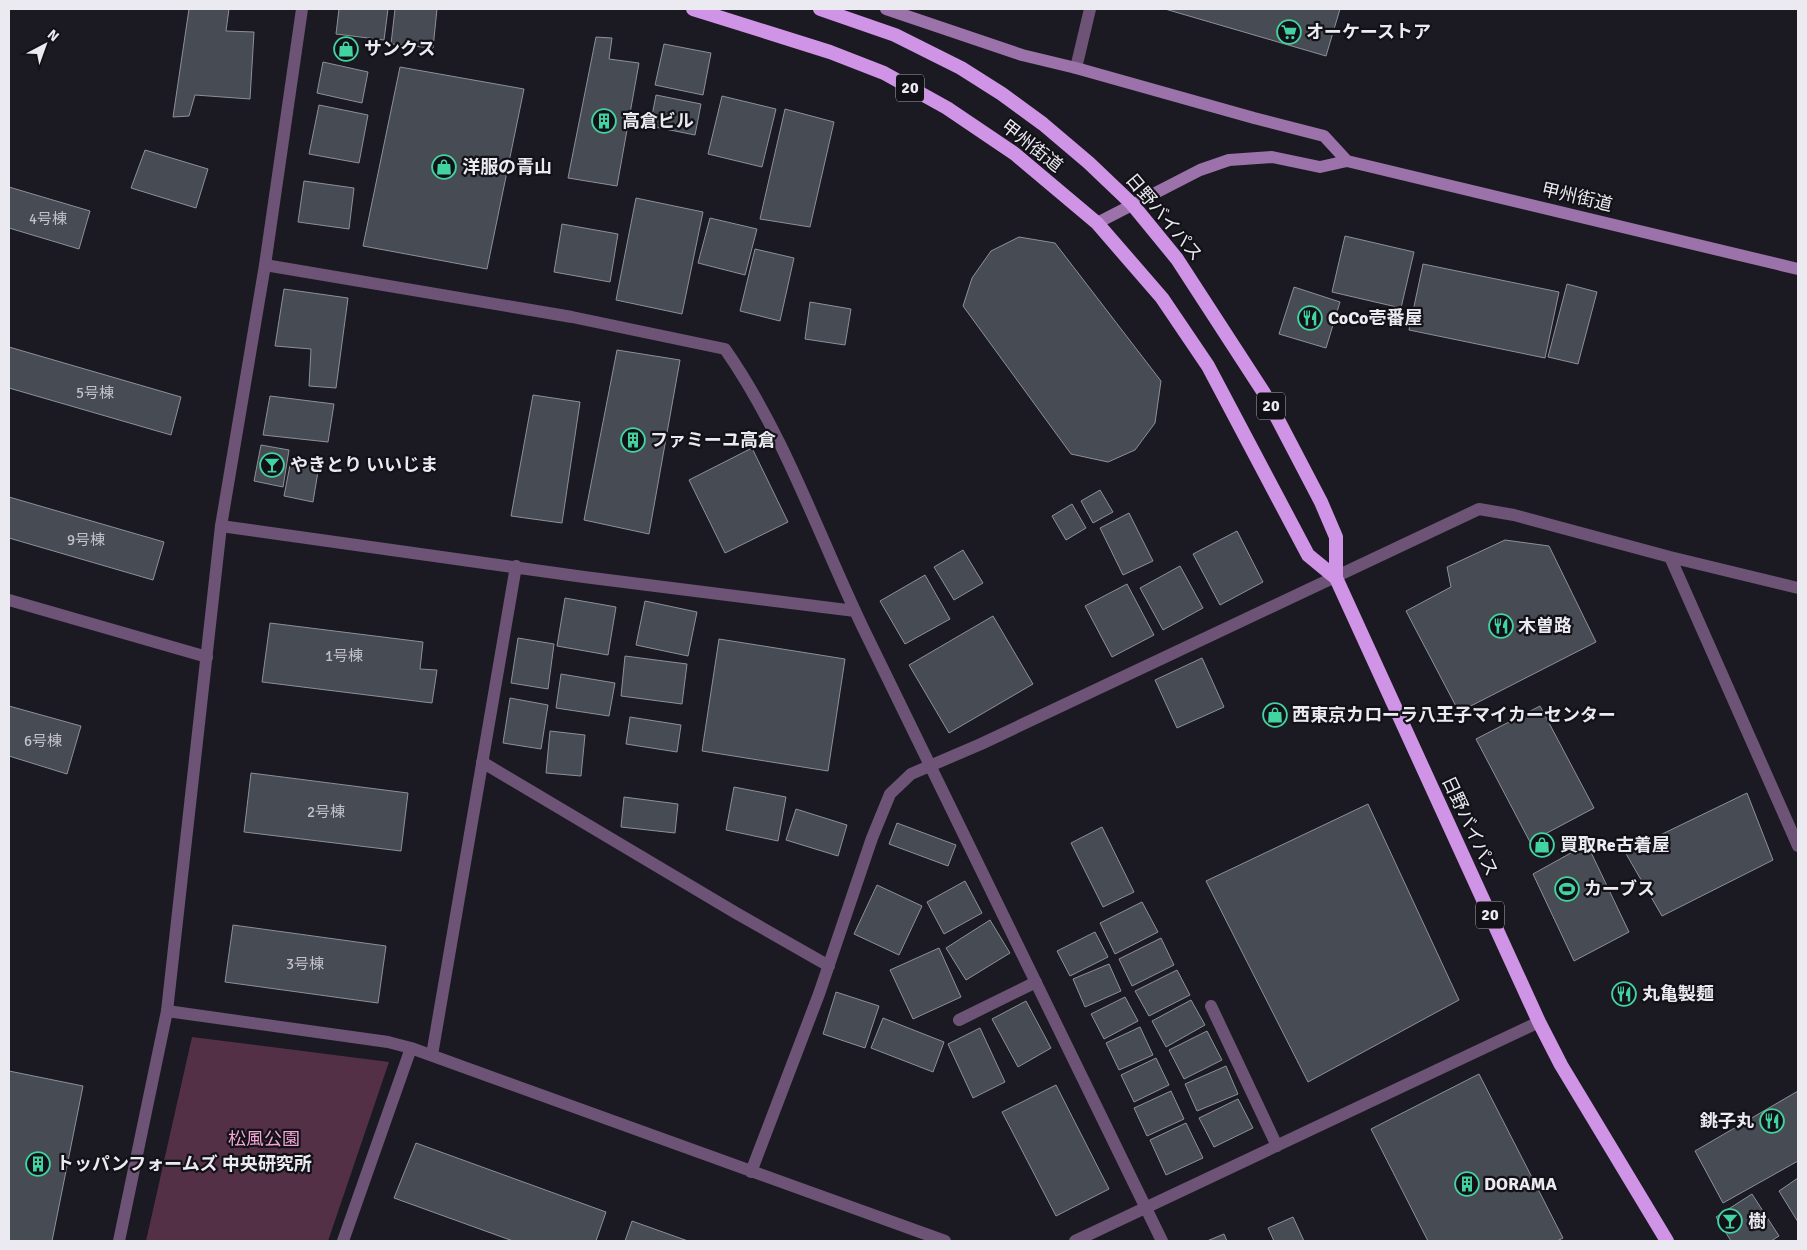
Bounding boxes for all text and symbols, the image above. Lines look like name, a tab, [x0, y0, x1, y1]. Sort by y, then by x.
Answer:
supermarket icon: オーケーストア	[1276, 19, 1302, 45]
north arrow	[20, 20, 70, 70]
place label: オーケーストア	[1306, 21, 1431, 43]
text: N	[44, 26, 62, 45]
shop icon: サンクス	[333, 36, 359, 62]
place label: サンクス	[364, 38, 435, 60]
road number: 20	[896, 75, 924, 102]
building icon: 高倉ビル	[591, 108, 617, 134]
place label: 高倉ビル	[622, 110, 694, 132]
street label: 甲州街道	[997, 115, 1067, 177]
shop icon: 洋服の青山	[431, 154, 457, 180]
place label: 洋服の青山	[462, 156, 552, 178]
street label: 日野バイパス	[1121, 169, 1207, 265]
street label: 甲州街道	[1539, 178, 1615, 216]
house number: 4号棟	[29, 210, 67, 228]
restaurant icon: CoCo壱番屋	[1297, 305, 1323, 331]
place label: CoCo壱番屋	[1328, 307, 1423, 329]
house number: 5号棟	[76, 384, 114, 402]
road number: 20	[1257, 392, 1285, 420]
building icon: ファミーユ高倉	[620, 427, 646, 453]
place label: ファミーユ高倉	[650, 429, 776, 451]
bar icon: やきとり いいじま	[259, 452, 285, 478]
place label: やきとり いいじま	[290, 454, 438, 476]
house number: 9号棟	[67, 531, 105, 549]
restaurant icon: 木曽路	[1488, 613, 1514, 639]
place label: 木曽路	[1518, 615, 1572, 637]
house number: 1号棟	[325, 647, 363, 665]
shop icon: 西東京カローラ八王子マイカーセンター	[1262, 702, 1288, 728]
place label: 西東京カローラ八王子マイカーセンター	[1292, 704, 1616, 726]
house number: 6号棟	[24, 732, 62, 750]
street label: 日野バイパス	[1437, 773, 1503, 879]
house number: 2号棟	[307, 803, 345, 821]
shop icon: 買取Re古着屋	[1529, 832, 1555, 858]
place label: 買取Re古着屋	[1560, 834, 1670, 856]
sports icon: カーブス	[1554, 876, 1580, 902]
place label: カーブス	[1584, 878, 1655, 900]
road number: 20	[1476, 902, 1504, 928]
house number: 3号棟	[286, 955, 324, 973]
restaurant icon: 丸亀製麺	[1611, 981, 1637, 1007]
place label: 丸亀製麺	[1642, 983, 1714, 1005]
restaurant icon: 銚子丸	[1759, 1108, 1785, 1134]
place label: 銚子丸	[1699, 1110, 1754, 1132]
park label: 松風公園	[228, 1128, 300, 1150]
building icon: トッパンフォームズ 中央研究所	[25, 1151, 51, 1177]
place label: トッパンフォームズ 中央研究所	[56, 1153, 312, 1175]
building icon: DORAMA	[1454, 1171, 1480, 1197]
place label: DORAMA	[1484, 1173, 1558, 1195]
bar icon: 樹	[1717, 1208, 1743, 1234]
place label: 樹	[1748, 1210, 1766, 1232]

